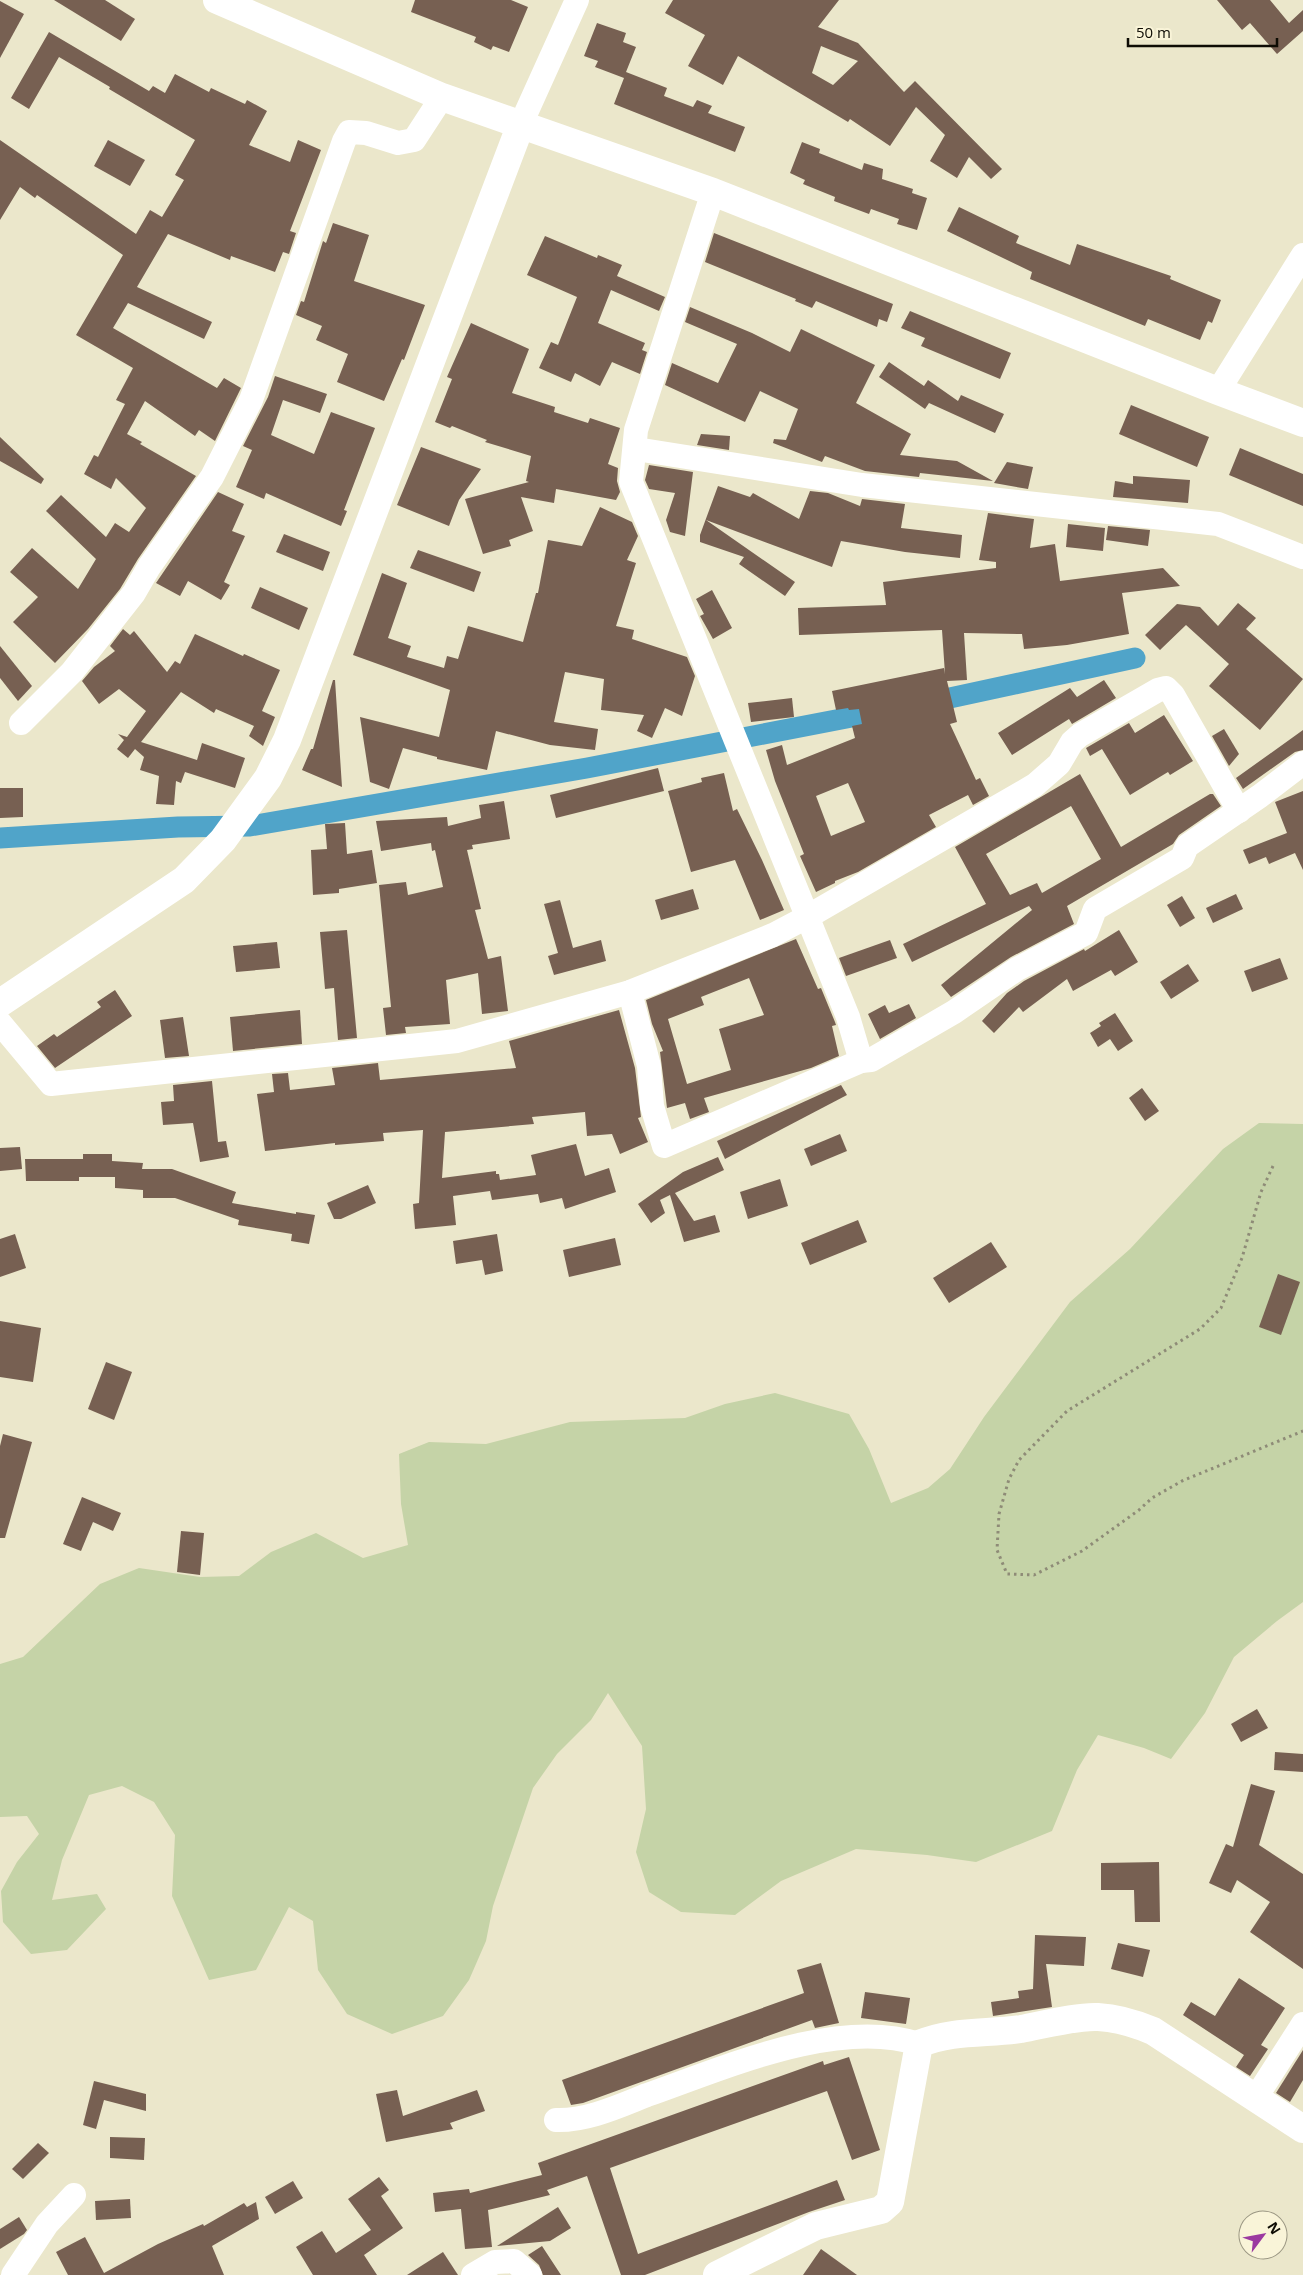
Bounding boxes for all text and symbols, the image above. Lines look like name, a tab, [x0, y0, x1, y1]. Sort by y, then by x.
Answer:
scale bar	[1128, 15, 1277, 47]
text: 50 m	[1136, 22, 1171, 42]
north arrow	[1238, 2210, 1288, 2260]
text: N	[1263, 2218, 1286, 2238]

